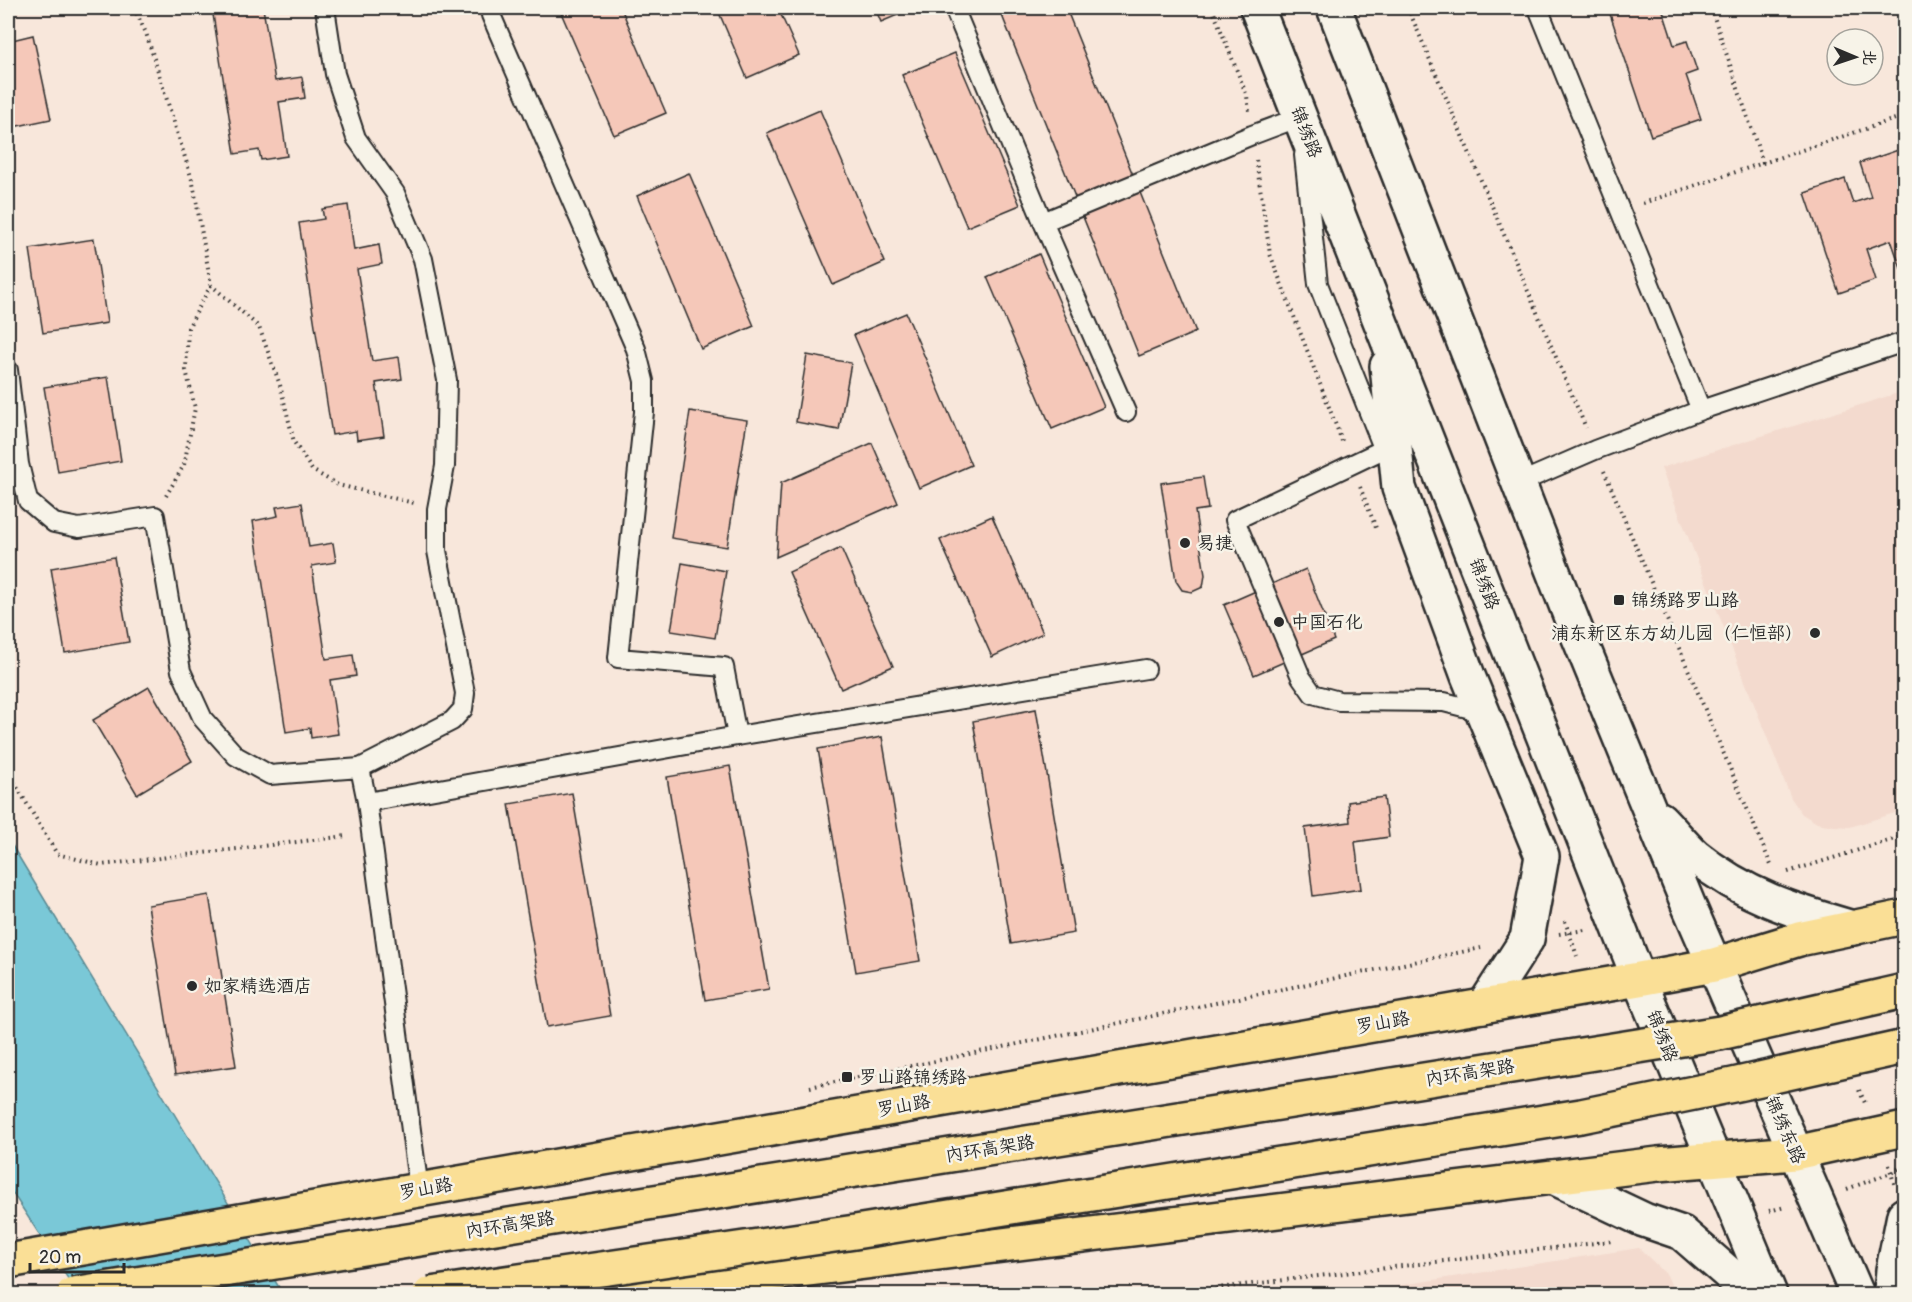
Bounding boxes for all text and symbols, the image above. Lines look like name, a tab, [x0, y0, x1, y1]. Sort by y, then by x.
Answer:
north arrow	[1825, 27, 1885, 87]
text: 北	[1859, 49, 1879, 66]
street label: 锦绣路	[1285, 103, 1327, 161]
place label: 易捷	[1197, 532, 1233, 555]
marker: 易捷	[1178, 536, 1192, 550]
street label: 锦绣路	[1464, 555, 1504, 613]
place label: 锦绣路罗山路	[1631, 589, 1739, 612]
marker: 锦绣路罗山路	[1612, 593, 1626, 607]
place label: 中国石化	[1291, 611, 1363, 634]
marker: 中国石化	[1272, 615, 1286, 629]
place label: 浦东新区东方幼儿园（仁恒部）	[1551, 622, 1803, 645]
marker: 浦东新区东方幼儿园（仁恒部）	[1808, 626, 1822, 640]
place label: 如家精选酒店	[204, 975, 312, 998]
marker: 如家精选酒店	[185, 979, 199, 993]
street label: 罗山路	[1354, 1007, 1412, 1039]
street label: 锦绣路	[1641, 1007, 1683, 1065]
street label: 内环高架路	[1424, 1055, 1516, 1091]
place label: 罗山路锦绣路	[859, 1066, 967, 1089]
marker: 罗山路锦绣路	[840, 1070, 854, 1084]
street label: 罗山路	[875, 1090, 933, 1122]
street label: 锦绣东路	[1760, 1092, 1810, 1168]
street label: 内环高架路	[944, 1131, 1036, 1167]
street label: 罗山路	[397, 1173, 455, 1205]
street label: 内环高架路	[464, 1207, 556, 1243]
scale bar	[30, 1236, 124, 1274]
text: 20 m	[39, 1246, 81, 1269]

